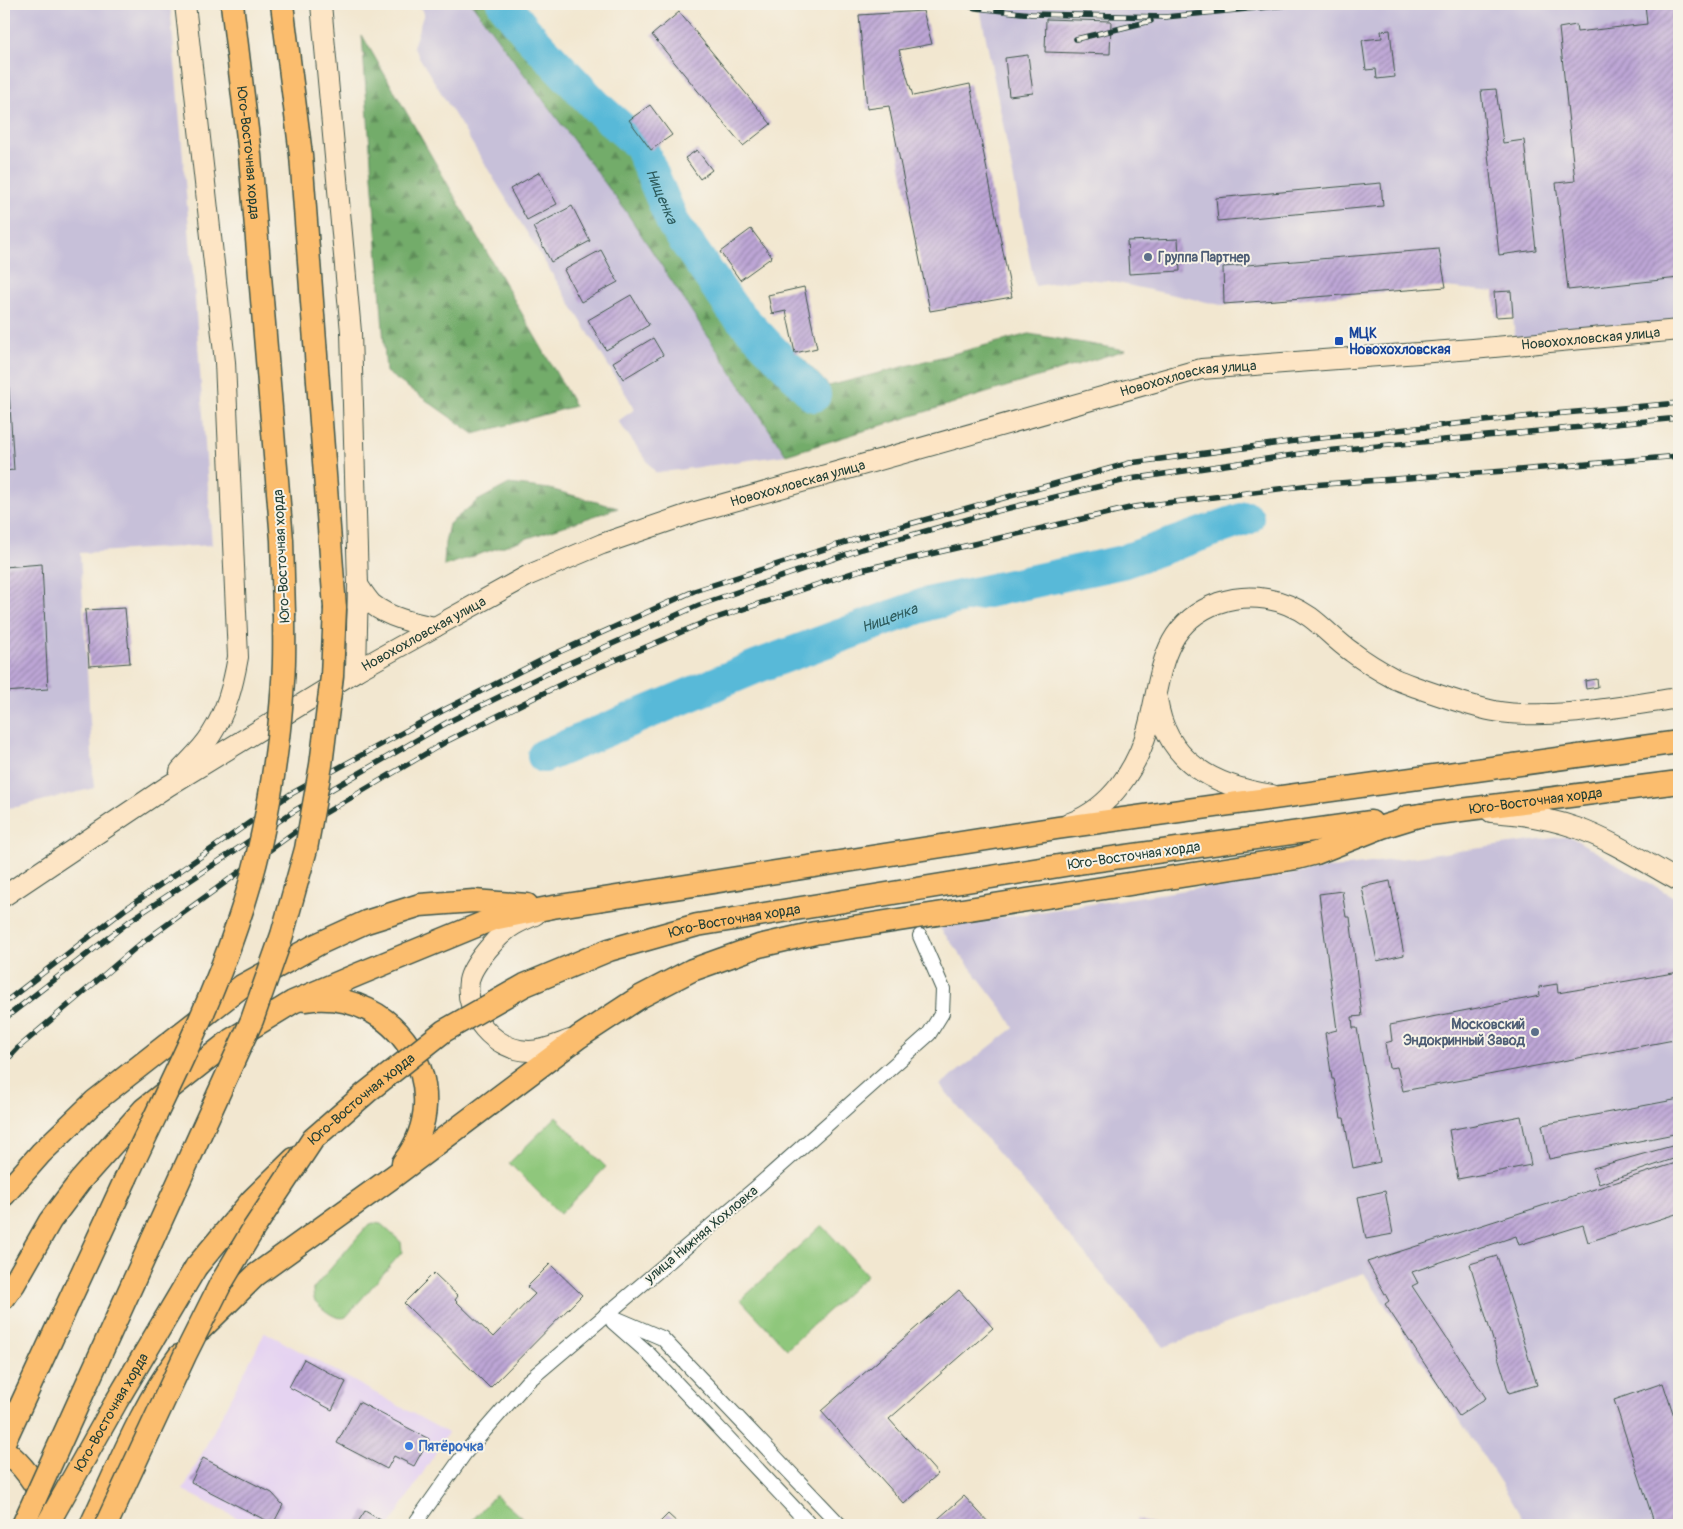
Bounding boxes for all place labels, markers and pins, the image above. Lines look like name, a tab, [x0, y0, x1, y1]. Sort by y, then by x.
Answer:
place label: Группа Партнер	[1158, 249, 1251, 266]
marker: Группа Партнер	[1142, 251, 1154, 263]
place label: МЦК Новохохловская	[1349, 325, 1451, 358]
marker: МЦК Новохохловская	[1333, 335, 1345, 347]
place label: Московский Эндокринный Завод	[1403, 1016, 1526, 1049]
marker: Московский Эндокринный Завод	[1529, 1026, 1541, 1038]
place label: Пятёрочка	[419, 1438, 484, 1455]
marker: Пятёрочка	[403, 1440, 415, 1452]

